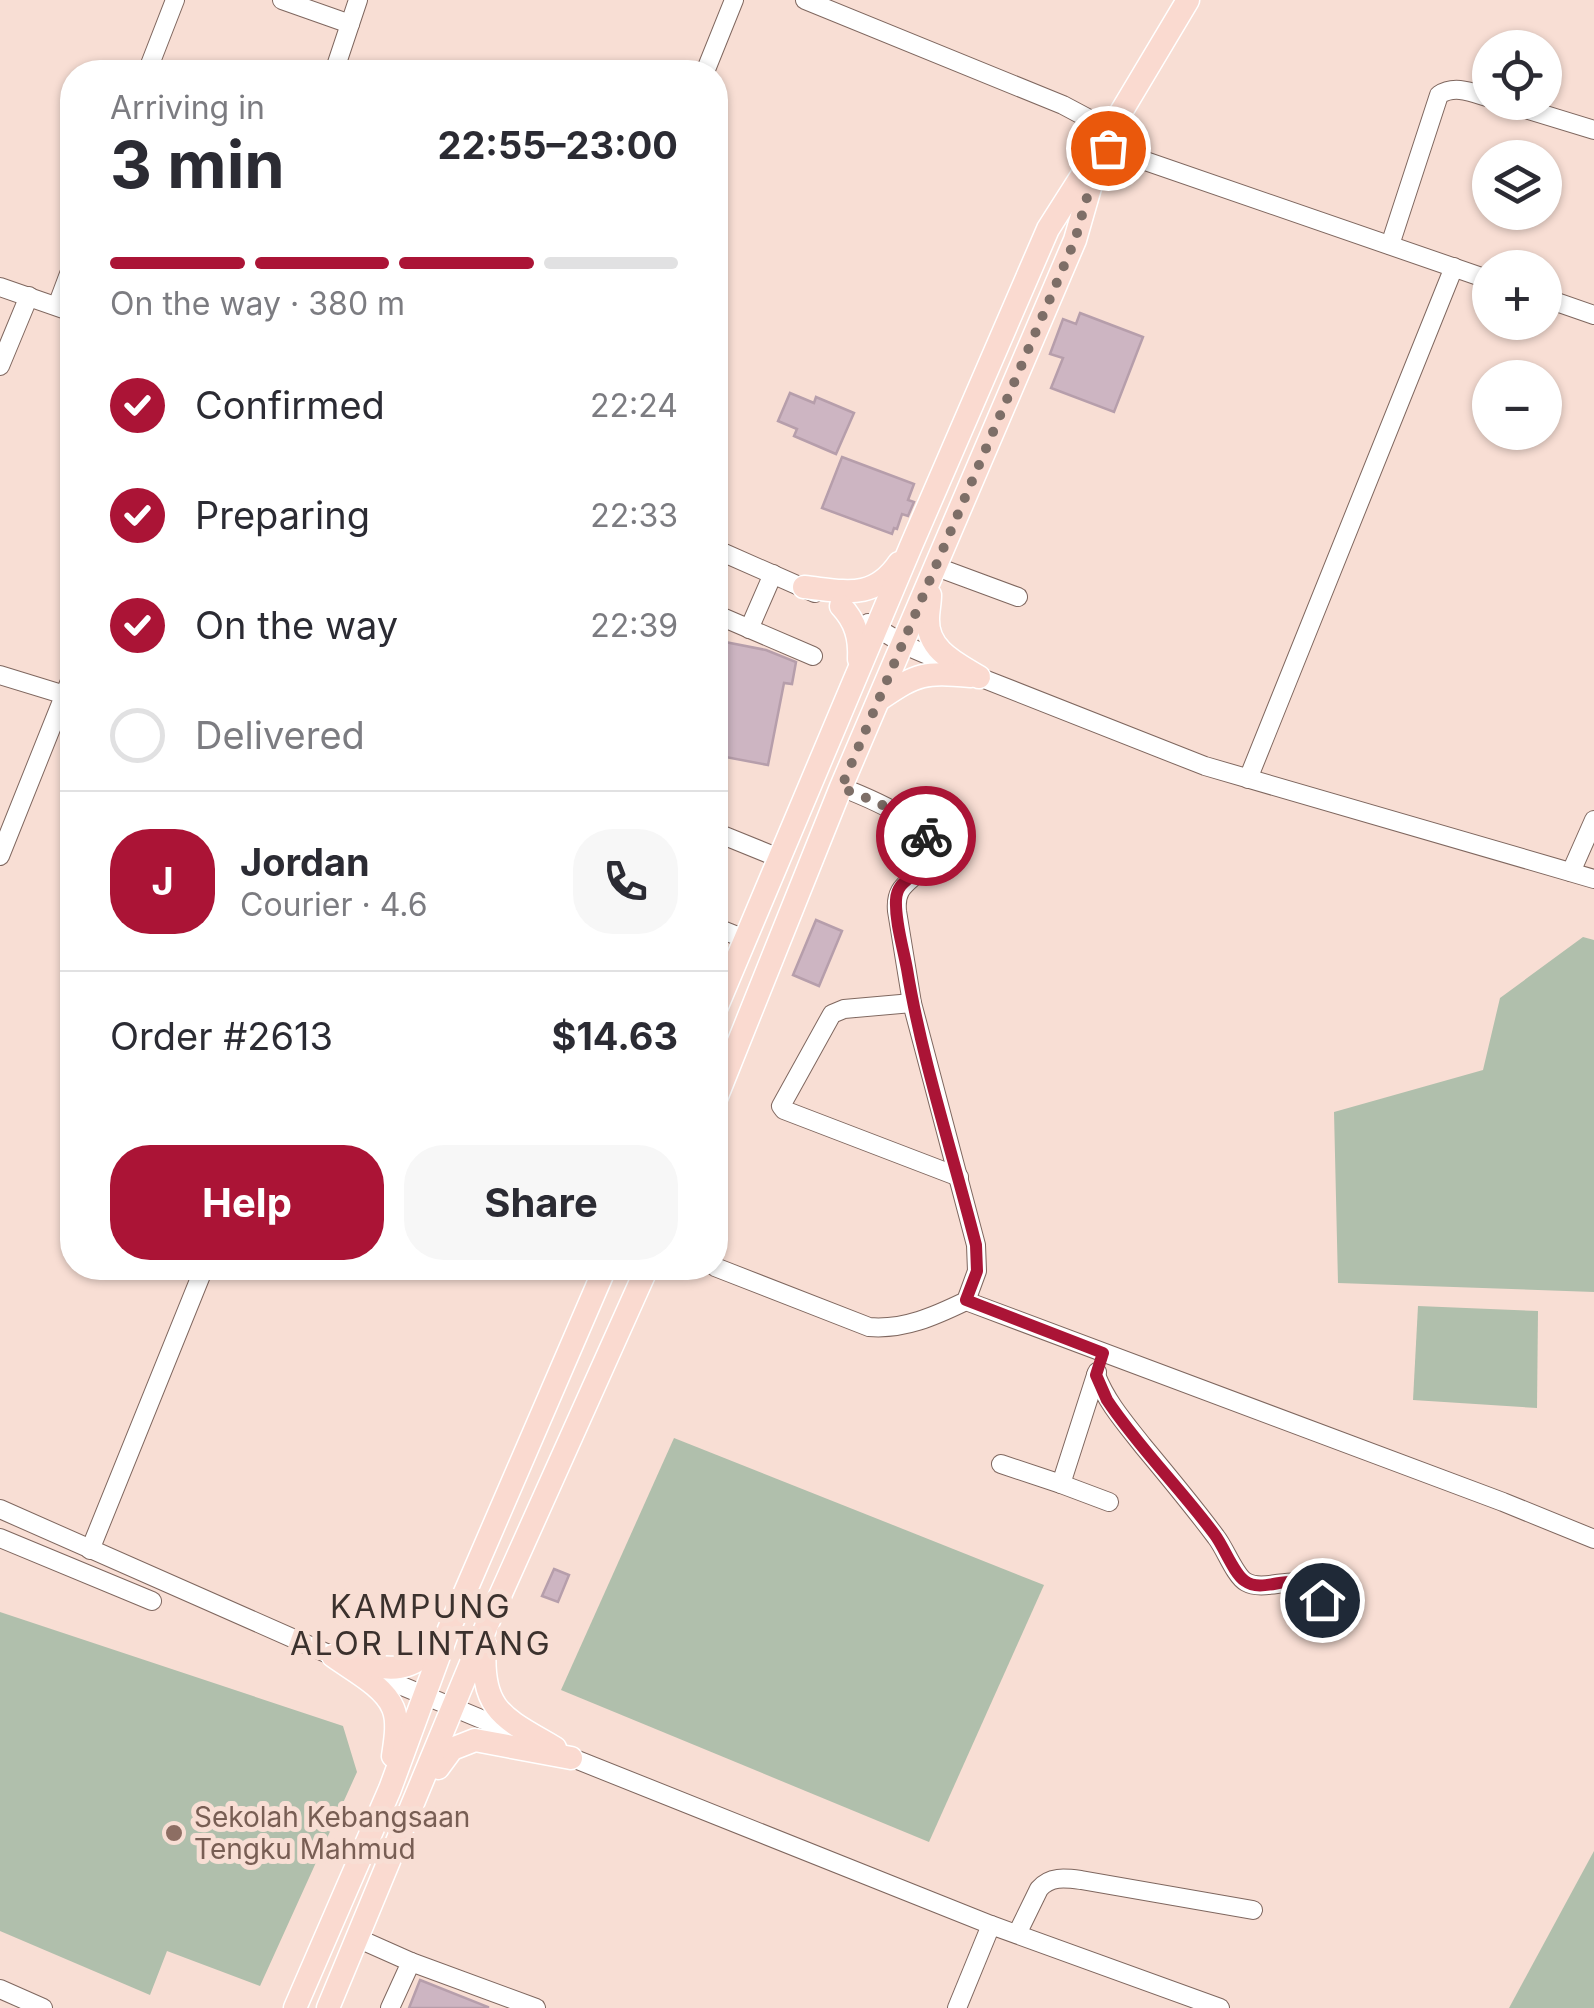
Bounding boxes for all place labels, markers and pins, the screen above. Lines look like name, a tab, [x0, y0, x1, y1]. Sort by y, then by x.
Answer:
pin	[1066, 106, 1151, 191]
pin	[1280, 1558, 1365, 1643]
place label: Sekolah Kebangsaan Tengku Mahmud	[194, 1800, 470, 1866]
marker: Sekolah Kebangsaan Tengku Mahmud	[163, 1822, 185, 1844]

